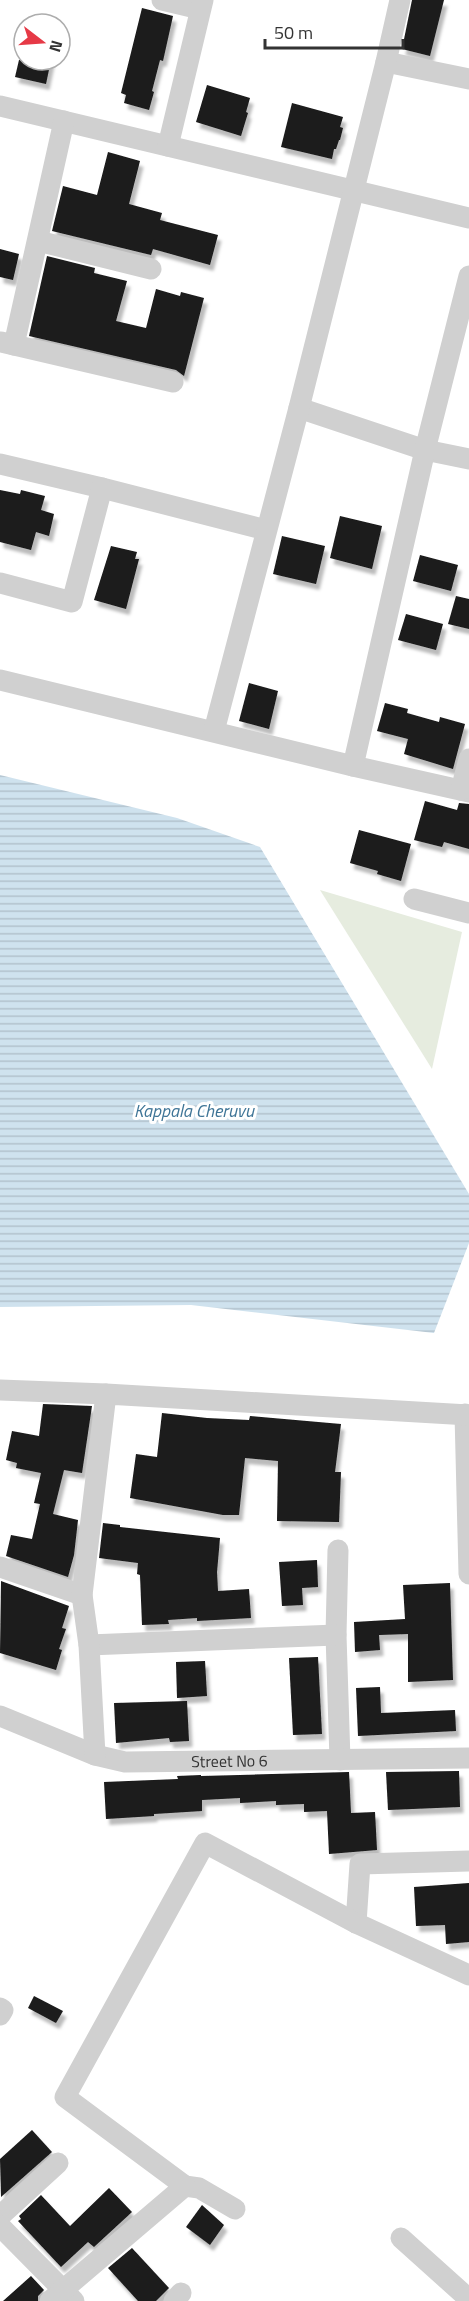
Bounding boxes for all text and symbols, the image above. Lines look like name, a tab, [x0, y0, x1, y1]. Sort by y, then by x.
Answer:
north arrow	[12, 12, 72, 72]
scale bar	[265, 12, 403, 50]
text: 50 m	[274, 19, 313, 46]
text: N	[43, 38, 69, 55]
water label: Kappala Cheruvu	[134, 1097, 255, 1124]
street label: Street No 6	[191, 1748, 268, 1773]

